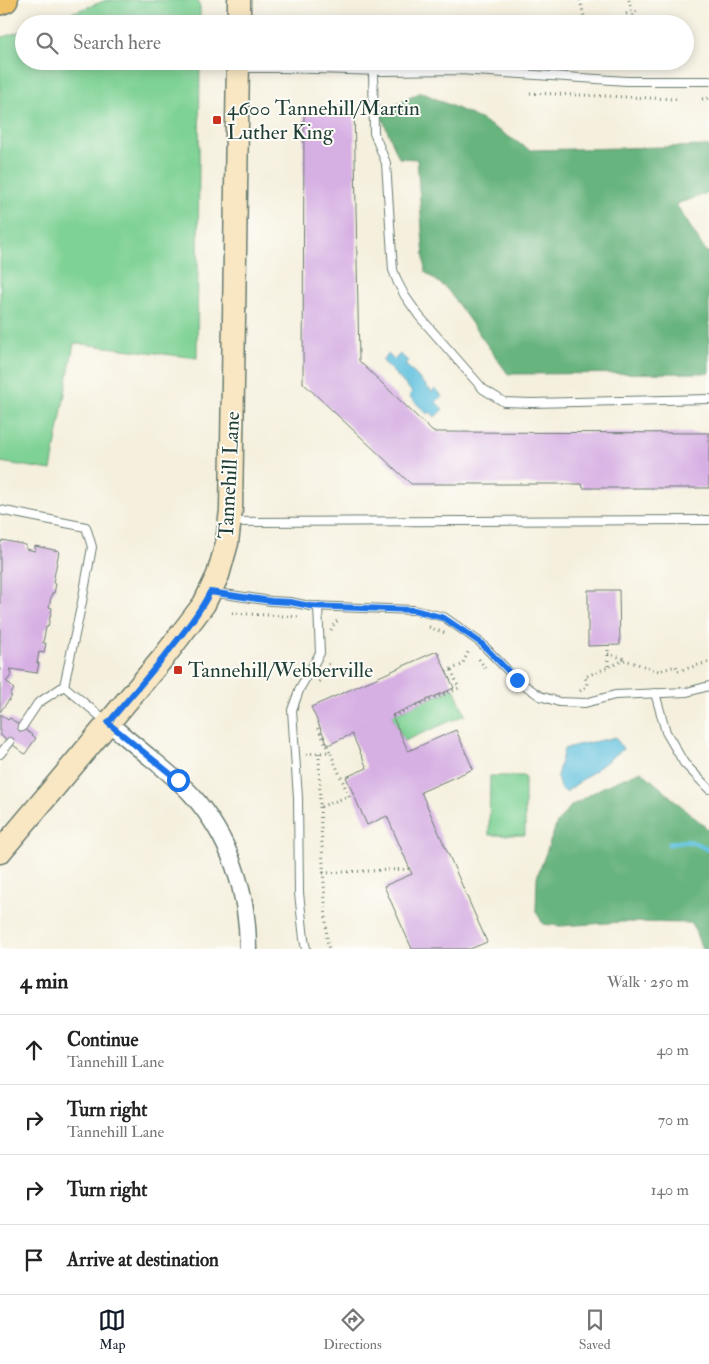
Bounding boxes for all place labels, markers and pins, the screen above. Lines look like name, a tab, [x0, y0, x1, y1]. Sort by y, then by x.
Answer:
place label: 4600 Tannehill/Martin Luther King	[227, 95, 420, 146]
marker: 4600 Tannehill/Martin Luther King	[211, 114, 223, 126]
place label: Tannehill/Webberville	[188, 657, 373, 684]
marker: Tannehill/Webberville	[172, 664, 184, 676]

